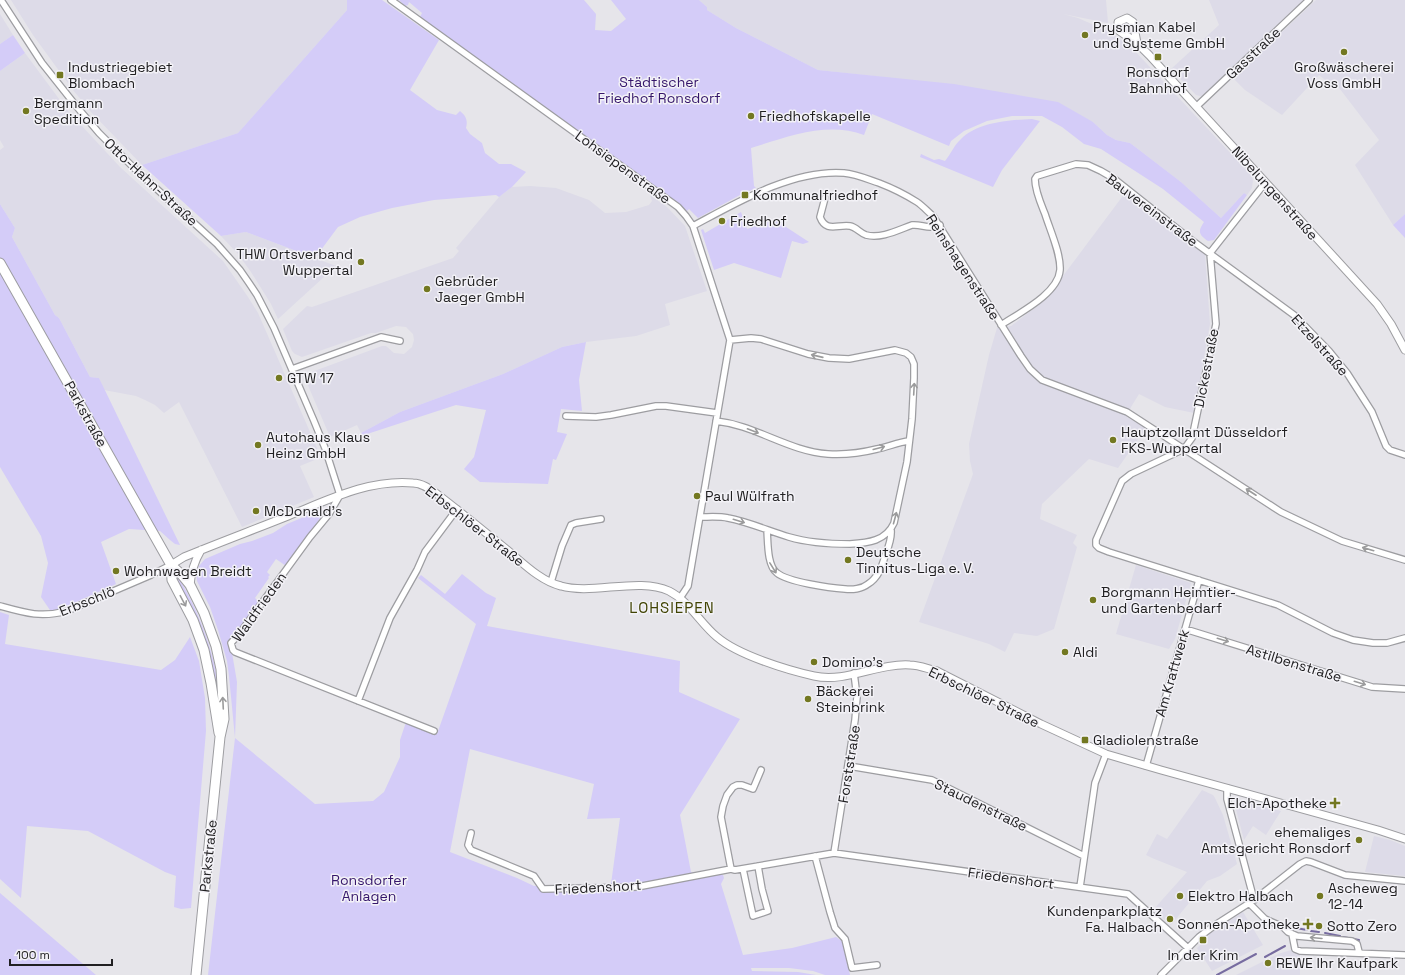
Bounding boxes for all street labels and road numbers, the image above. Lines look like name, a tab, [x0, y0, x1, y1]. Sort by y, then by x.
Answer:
street label: Gasstraße	[1222, 23, 1284, 83]
street label: Lohsiepenstraße	[572, 126, 674, 208]
street label: Otto-Hahn-Straße	[101, 134, 201, 230]
street label: Nibelungenstraße	[1228, 142, 1322, 244]
street label: Bauvereinstraße	[1102, 170, 1202, 250]
street label: Reinshagenstraße	[922, 211, 1004, 323]
street label: Etzelstraße	[1288, 310, 1352, 380]
street label: Dickestraße	[1189, 327, 1223, 409]
street label: Parkstraße	[60, 378, 112, 450]
street label: Erbschlöer Straße	[422, 482, 528, 570]
street label: Waldfrieden	[228, 569, 290, 645]
street label: Erbschlö	[56, 582, 118, 620]
street label: Am Kraftwerk	[1151, 627, 1193, 719]
street label: Astilbenstraße	[1244, 640, 1344, 686]
street label: Erbschlöer Straße	[926, 662, 1042, 732]
street label: Forststraße	[834, 724, 864, 804]
street label: Staudenstraße	[932, 775, 1030, 835]
street label: Parkstraße	[195, 819, 221, 893]
street label: Friedenshort	[967, 863, 1055, 893]
street label: Friedenshort	[554, 876, 642, 898]

